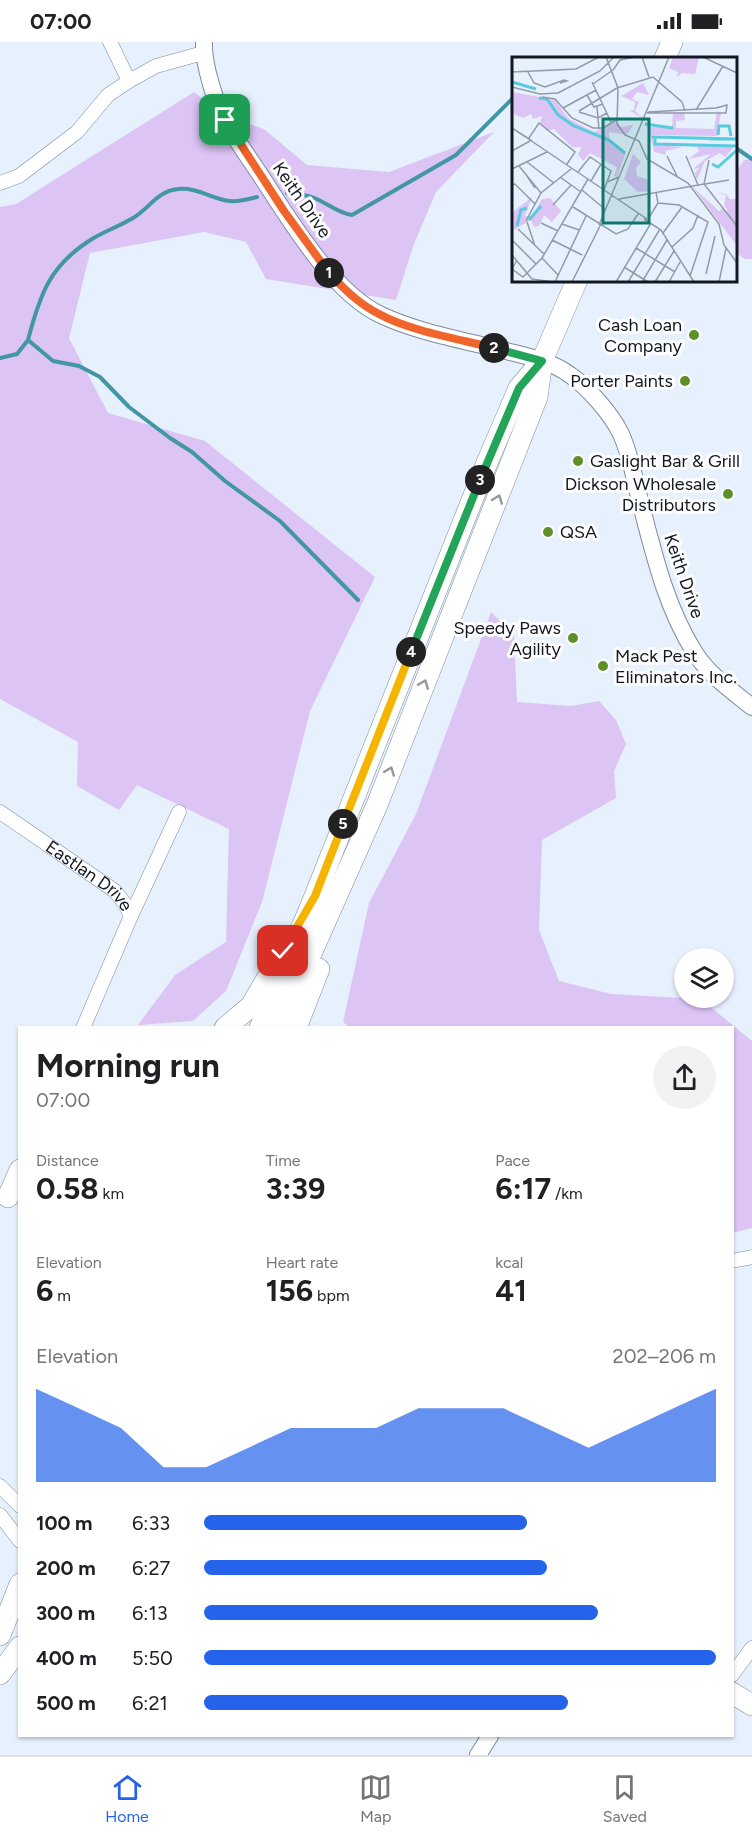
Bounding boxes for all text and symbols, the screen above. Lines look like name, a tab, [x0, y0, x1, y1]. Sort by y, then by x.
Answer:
text: 07:00	[30, 8, 92, 35]
inset map	[512, 57, 737, 282]
pin	[199, 94, 250, 145]
icon: arrive	[208, 103, 241, 136]
street label: Keith Drive	[268, 158, 336, 242]
pin: 1	[314, 258, 344, 288]
text: 1	[326, 263, 332, 282]
place label: Cash Loan Company	[598, 314, 683, 357]
marker: Cash Loan Company	[687, 328, 701, 342]
pin: 2	[479, 333, 509, 363]
text: 2	[489, 338, 499, 357]
place label: Porter Paints	[570, 370, 673, 392]
marker: Porter Paints	[678, 374, 692, 388]
place label: Gaslight Bar & Grill	[590, 450, 740, 472]
marker: Gaslight Bar & Grill	[571, 454, 585, 468]
pin: 3	[465, 465, 495, 495]
text: 3	[476, 470, 484, 489]
place label: Dickson Wholesale Distributors	[565, 473, 716, 516]
marker: Dickson Wholesale Distributors	[721, 487, 735, 501]
one-way arrow	[490, 494, 503, 505]
place label: QSA	[560, 521, 597, 543]
marker: QSA	[541, 525, 555, 539]
street label: Keith Drive	[659, 531, 709, 621]
place label: Speedy Paws Agility	[453, 617, 562, 660]
marker: Speedy Paws Agility	[566, 631, 580, 645]
pin: 4	[396, 637, 426, 667]
text: 4	[406, 642, 416, 661]
place label: Mack Pest Eliminators Inc.	[615, 645, 737, 688]
marker: Mack Pest Eliminators Inc.	[596, 659, 610, 673]
one-way arrow	[417, 679, 429, 690]
one-way arrow	[382, 767, 395, 777]
pin: 5	[328, 809, 358, 839]
text: 5	[338, 814, 348, 833]
street label: Eastlan Drive	[41, 836, 138, 915]
pin	[257, 925, 308, 976]
icon: check	[266, 934, 299, 967]
map controls	[674, 948, 734, 1008]
button: layers	[674, 948, 734, 1008]
text: Morning run	[36, 1046, 220, 1085]
button: share	[653, 1046, 716, 1109]
text: 07:00	[36, 1088, 90, 1112]
text: Distance	[36, 1151, 99, 1170]
text: Time	[266, 1151, 301, 1170]
text: Pace	[495, 1151, 530, 1170]
text: 0.58	[36, 1170, 99, 1207]
text: 3:39	[266, 1170, 325, 1207]
text: 6:17	[495, 1170, 551, 1207]
text: km	[99, 1184, 124, 1203]
text: /km	[551, 1184, 583, 1203]
text: Elevation	[36, 1253, 102, 1272]
text: Heart rate	[266, 1253, 338, 1272]
text: kcal	[495, 1253, 523, 1272]
text: 6	[36, 1272, 53, 1309]
text: 156	[266, 1272, 313, 1309]
text: 41	[495, 1272, 527, 1309]
text: m	[53, 1286, 71, 1305]
text: bpm	[313, 1286, 350, 1305]
text: Elevation	[36, 1344, 118, 1368]
text: 202–206 m	[613, 1344, 716, 1368]
text: 100 m	[36, 1511, 93, 1535]
text: 6:33	[132, 1511, 170, 1535]
text: 200 m	[36, 1556, 96, 1580]
text: 6:27	[132, 1556, 170, 1580]
text: 300 m	[36, 1601, 95, 1625]
text: 6:13	[132, 1601, 168, 1625]
text: 400 m	[36, 1646, 97, 1670]
text: 5:50	[132, 1646, 173, 1670]
text: 500 m	[36, 1691, 96, 1715]
text: 6:21	[132, 1691, 168, 1715]
tab: Home	[105, 1771, 149, 1826]
tab: Map	[359, 1771, 392, 1826]
tab: Saved	[603, 1771, 647, 1826]

